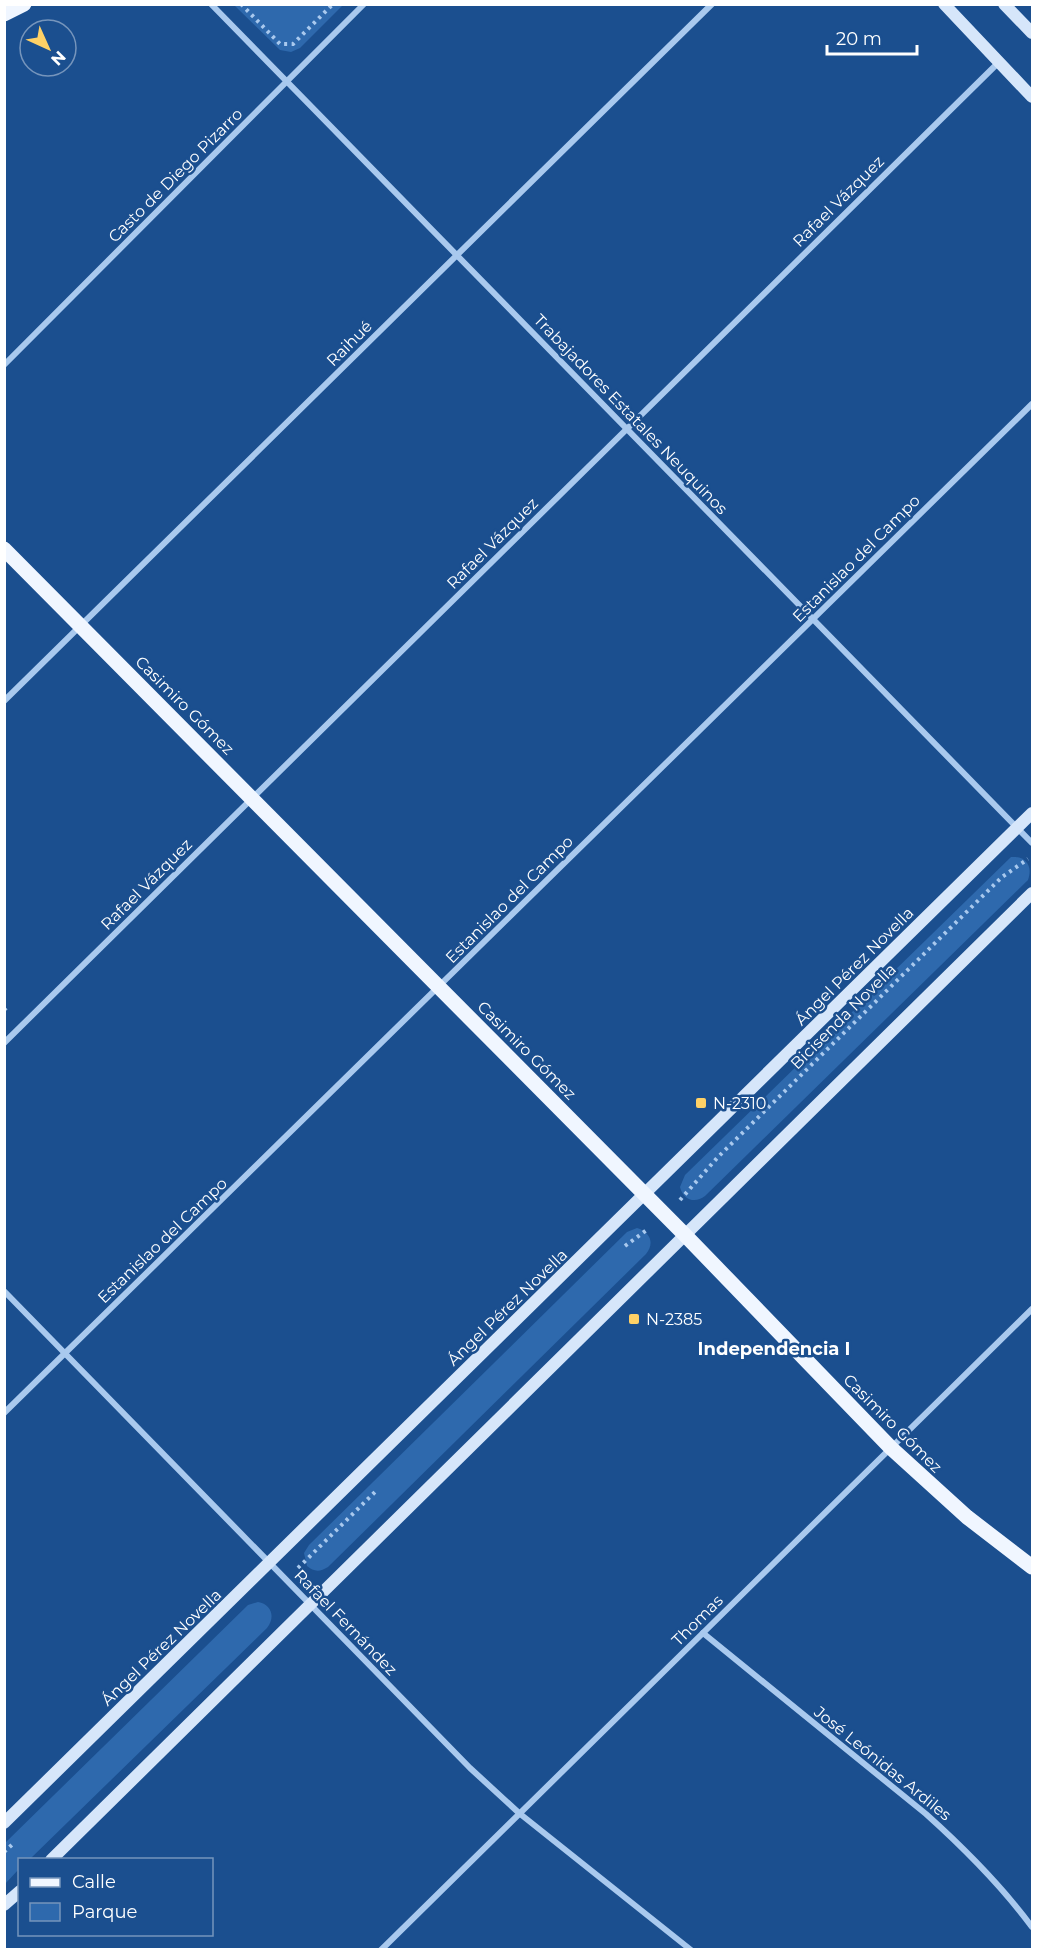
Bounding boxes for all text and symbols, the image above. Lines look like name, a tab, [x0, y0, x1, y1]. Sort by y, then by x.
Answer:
north arrow	[18, 18, 78, 78]
scale bar	[827, 18, 917, 56]
text: 20 m	[836, 28, 882, 50]
text: N	[47, 47, 70, 70]
street label: Casto de Diego Pizarro	[104, 104, 246, 246]
street label: Rafael Vázquez	[789, 152, 888, 251]
street label: Trabajadores Estatales Neuquinos	[530, 310, 732, 518]
street label: Raihué	[323, 317, 376, 370]
street label: Estanislao del Campo	[789, 491, 924, 626]
street label: Rafael Vázquez	[443, 494, 542, 593]
street label: Casimiro Gómez	[131, 652, 238, 759]
street label: Estanislao del Campo	[442, 832, 577, 967]
street label: Rafael Vázquez	[97, 835, 196, 934]
street label: Ángel Pérez Novella	[791, 903, 917, 1029]
street label: Bicisenda Novella	[787, 960, 900, 1073]
street label: Casimiro Gómez	[473, 997, 580, 1104]
place label: N-2310	[713, 1094, 766, 1113]
marker: N-2310	[694, 1096, 708, 1110]
street label: Estanislao del Campo	[94, 1174, 231, 1307]
street label: Ángel Pérez Novella	[443, 1245, 571, 1370]
place label: N-2385	[646, 1310, 702, 1329]
marker: N-2385	[627, 1312, 641, 1326]
district label: Independencia I	[698, 1338, 850, 1360]
street label: Casimiro Gómez	[839, 1370, 946, 1477]
street label: Rafael Fernández	[290, 1566, 401, 1679]
street label: Ángel Pérez Novella	[97, 1585, 225, 1710]
street label: Thomas	[668, 1591, 727, 1650]
street label: José Leónidas Ardiles	[810, 1702, 955, 1825]
legend	[18, 1858, 213, 1936]
text: Calle	[72, 1871, 116, 1893]
text: Parque	[72, 1901, 138, 1923]

